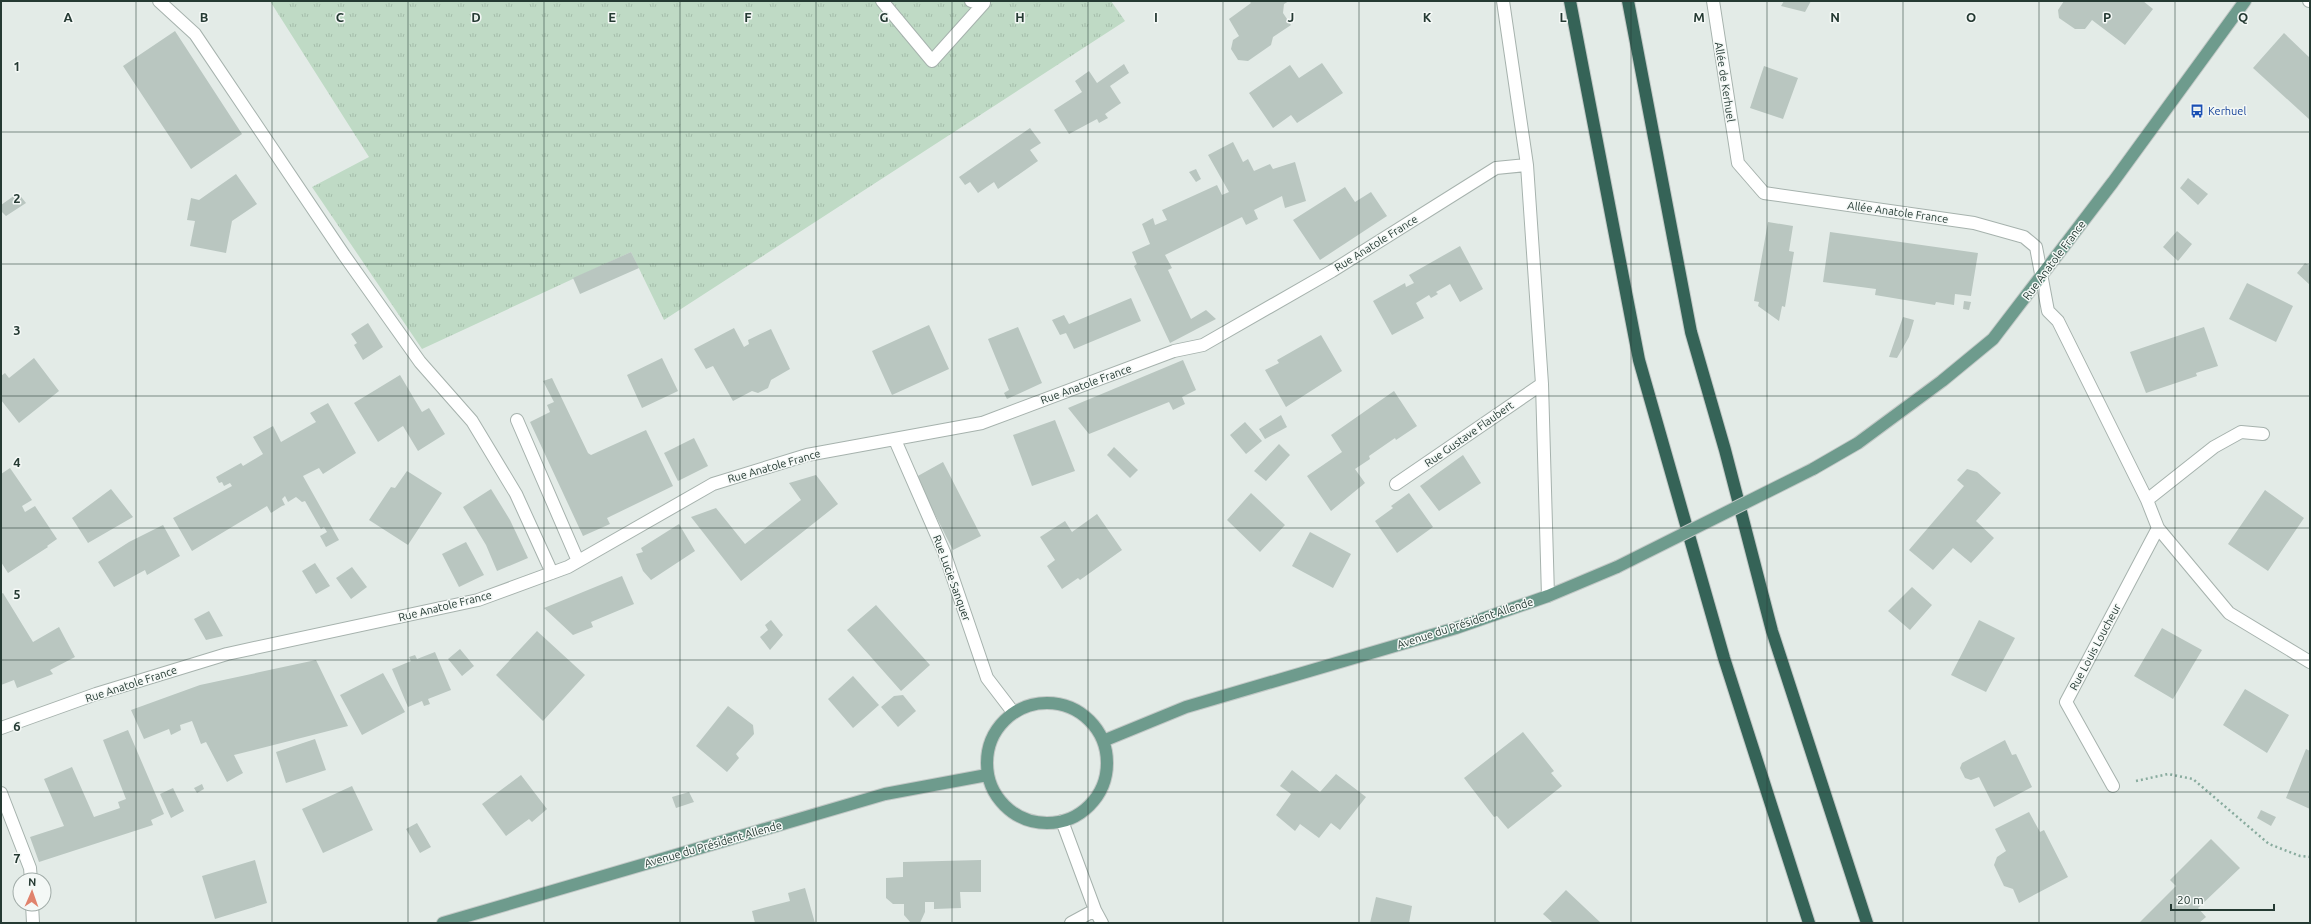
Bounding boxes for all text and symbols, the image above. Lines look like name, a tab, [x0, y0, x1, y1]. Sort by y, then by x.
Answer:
text: A	[63, 10, 73, 24]
text: B	[200, 10, 209, 24]
text: C	[336, 10, 345, 24]
text: D	[471, 10, 481, 24]
text: E	[608, 10, 616, 24]
text: F	[744, 10, 752, 24]
text: G	[880, 10, 889, 24]
text: H	[1015, 10, 1025, 24]
text: I	[1154, 10, 1158, 24]
text: J	[1288, 10, 1294, 24]
text: K	[1423, 10, 1432, 24]
text: L	[1559, 10, 1567, 24]
text: M	[1693, 10, 1705, 24]
text: N	[1830, 10, 1840, 24]
text: O	[1966, 10, 1976, 24]
text: P	[2103, 10, 2111, 24]
text: Q	[2238, 10, 2248, 24]
street label: Allée de Kerhuel	[1713, 41, 1737, 123]
text: 1	[13, 59, 21, 73]
bus stop icon: Kerhuel	[2189, 103, 2205, 119]
place label: Kerhuel	[2208, 105, 2246, 117]
text: 2	[13, 191, 21, 205]
street label: Allée Anatole France	[1847, 199, 1949, 225]
street label: Rue Anatole France	[1332, 213, 1420, 273]
street label: Rue Anatole France	[2020, 218, 2088, 302]
text: 3	[13, 323, 21, 337]
street label: Rue Anatole France	[1039, 362, 1133, 406]
street label: Rue Gustave Flaubert	[1422, 398, 1516, 469]
street label: Rue Anatole France	[726, 447, 822, 485]
text: 4	[13, 455, 21, 469]
street label: Rue Lucie Sanquer	[931, 533, 973, 623]
text: 5	[13, 587, 21, 601]
street label: Rue Anatole France	[397, 589, 493, 623]
street label: Avenue du Président Allende	[1395, 595, 1535, 651]
street label: Rue Louis Loucheur	[2067, 601, 2123, 692]
street label: Rue Anatole France	[84, 663, 178, 705]
text: 6	[13, 719, 21, 733]
street label: Avenue du Président Allende	[643, 819, 783, 869]
text: 7	[13, 851, 21, 865]
north arrow	[12, 872, 52, 912]
text: N	[28, 876, 37, 888]
scale bar	[2171, 886, 2274, 912]
text: 20 m	[2177, 893, 2204, 906]

